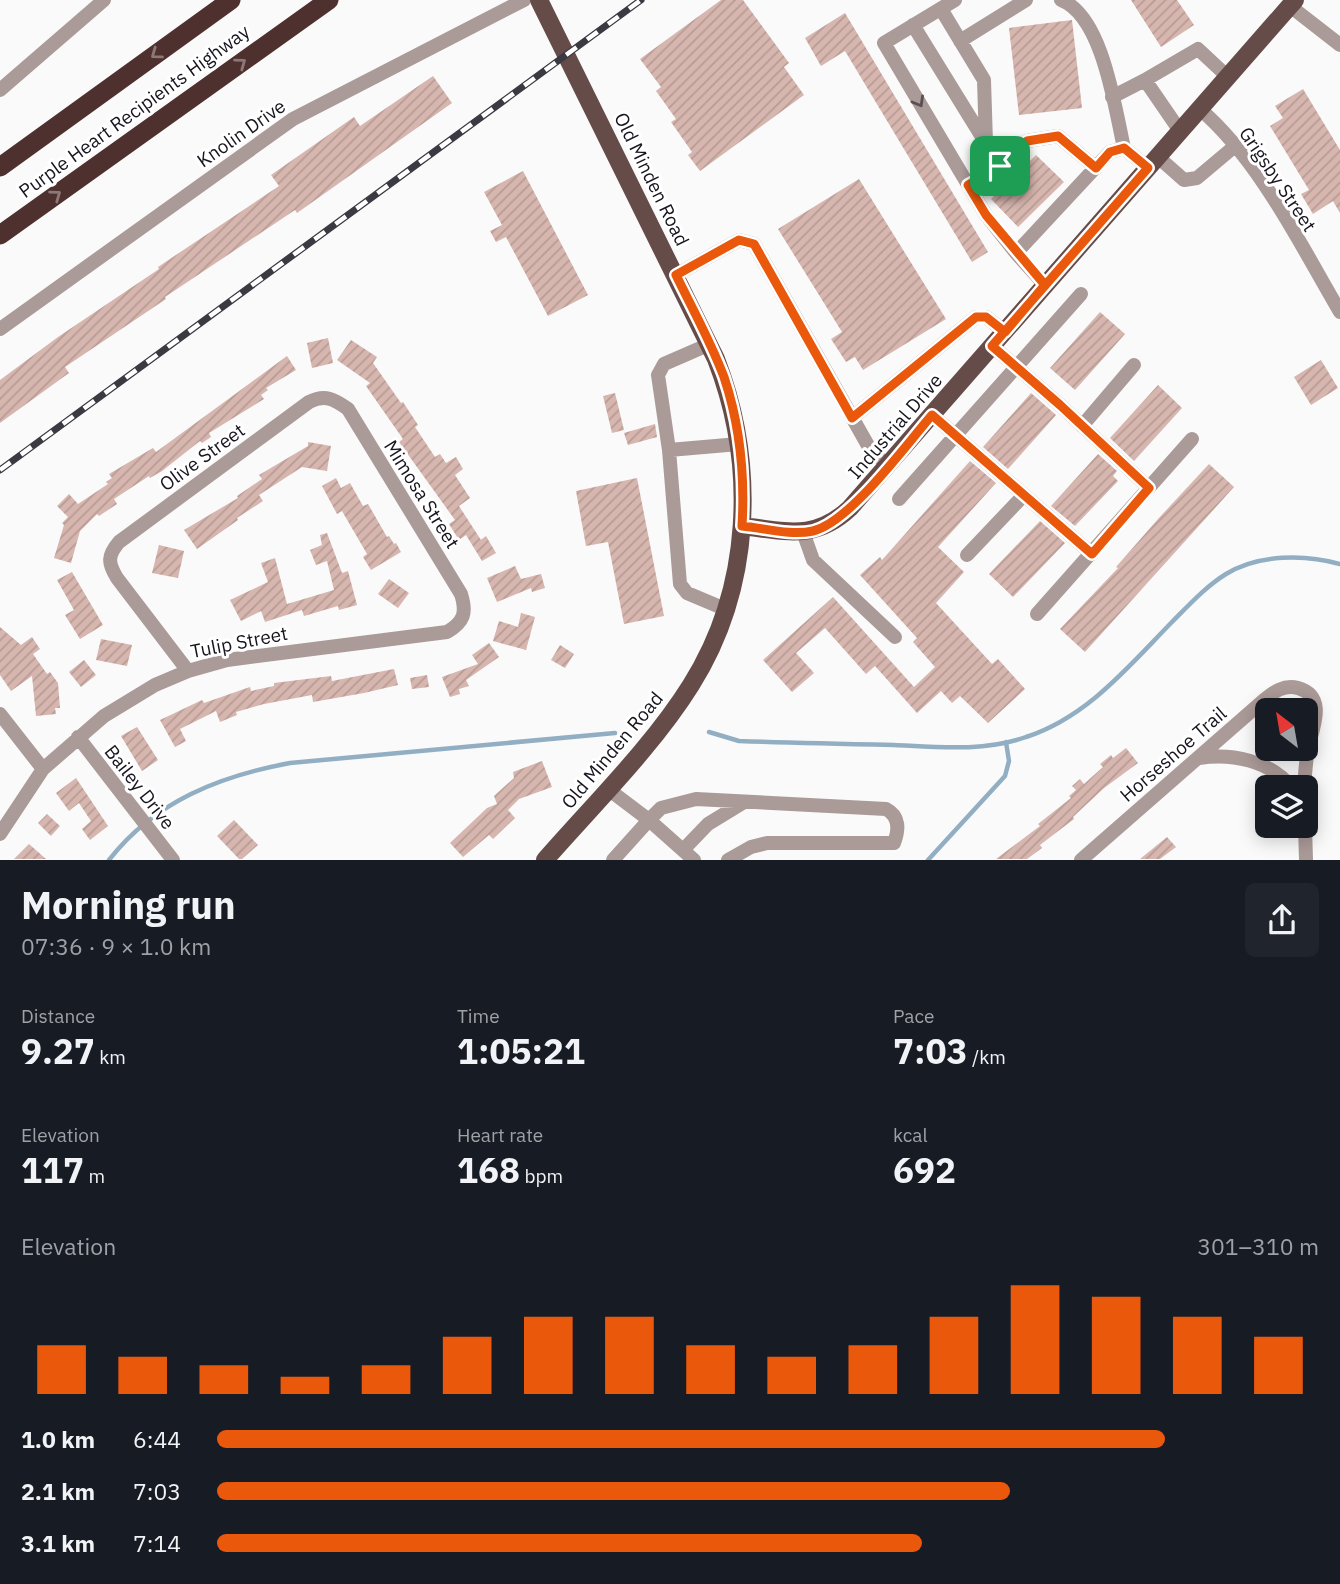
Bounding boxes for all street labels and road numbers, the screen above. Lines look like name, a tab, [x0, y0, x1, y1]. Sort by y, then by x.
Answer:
street label: Purple Heart Recipients Highway	[14, 19, 255, 203]
street label: Knolin Drive	[192, 94, 290, 172]
street label: Old Minden Road	[609, 108, 695, 250]
street label: Grigsby Street	[1234, 122, 1322, 236]
street label: Industrial Drive	[843, 368, 947, 484]
street label: Olive Street	[155, 418, 249, 496]
street label: Mimosa Street	[379, 435, 465, 553]
street label: Tulip Street	[188, 621, 290, 663]
street label: Old Minden Road	[556, 687, 668, 813]
street label: Horseshoe Trail	[1115, 701, 1231, 807]
street label: Bailey Drive	[99, 740, 181, 834]

